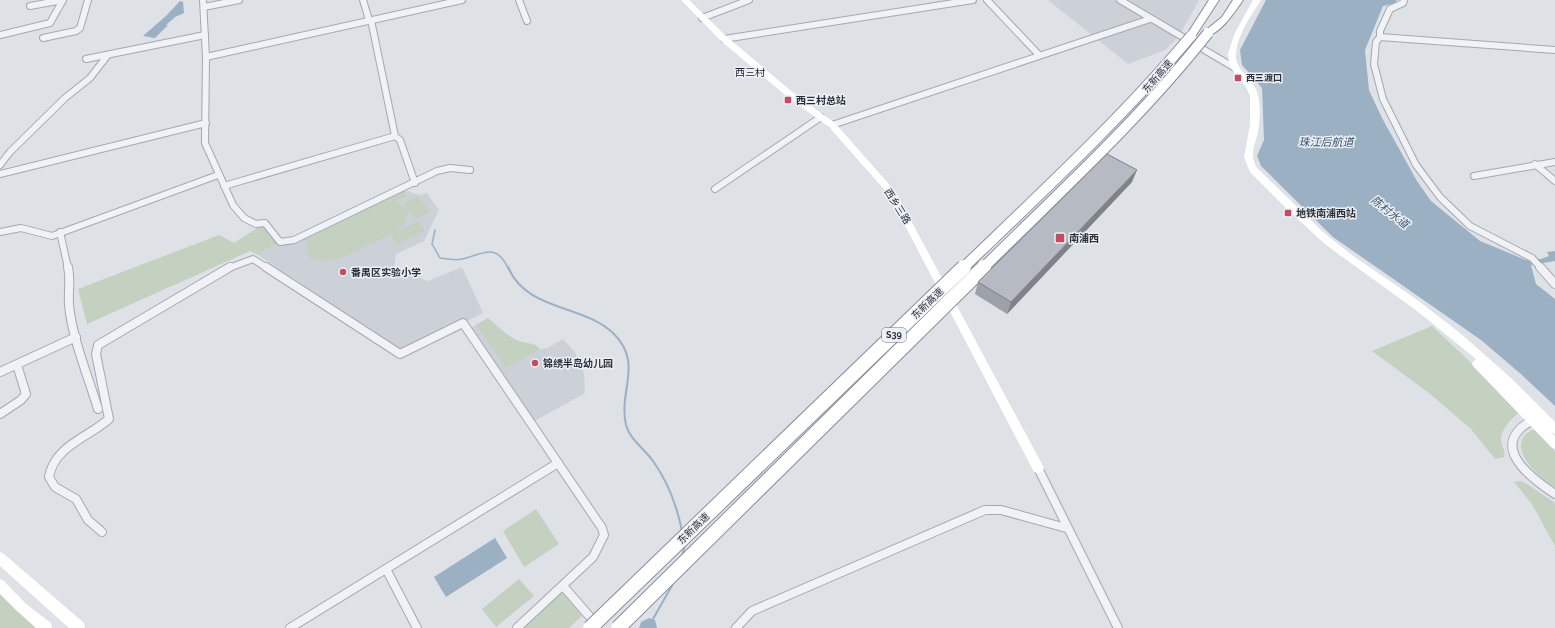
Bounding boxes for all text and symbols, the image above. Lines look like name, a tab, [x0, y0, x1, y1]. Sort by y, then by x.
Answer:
street label: 东新高速	[1140, 58, 1175, 95]
district label: 西三村	[735, 67, 765, 78]
marker: 西三渡口	[1233, 73, 1243, 83]
place label: 西三渡口	[1246, 73, 1282, 83]
place label: 西三村总站	[796, 94, 846, 106]
marker: 西三村总站	[783, 95, 793, 105]
water label: 珠江后航道	[1299, 136, 1355, 149]
street label: 西乡三路	[882, 186, 913, 226]
water label: 陈村水道	[1368, 194, 1413, 232]
place label: 地铁南浦西站	[1296, 207, 1356, 219]
marker: 地铁南浦西站	[1283, 208, 1293, 218]
marker: 南浦西	[1054, 232, 1066, 244]
place label: 南浦西	[1069, 232, 1099, 244]
marker: 番禺区实验小学	[338, 267, 348, 277]
place label: 番禺区实验小学	[351, 267, 421, 278]
street label: 东新高速	[909, 286, 946, 321]
road number: S39	[882, 328, 906, 342]
place label: 锦绣半岛幼儿园	[543, 357, 613, 369]
marker: 锦绣半岛幼儿园	[530, 358, 540, 368]
street label: 东新高速	[675, 511, 712, 546]

